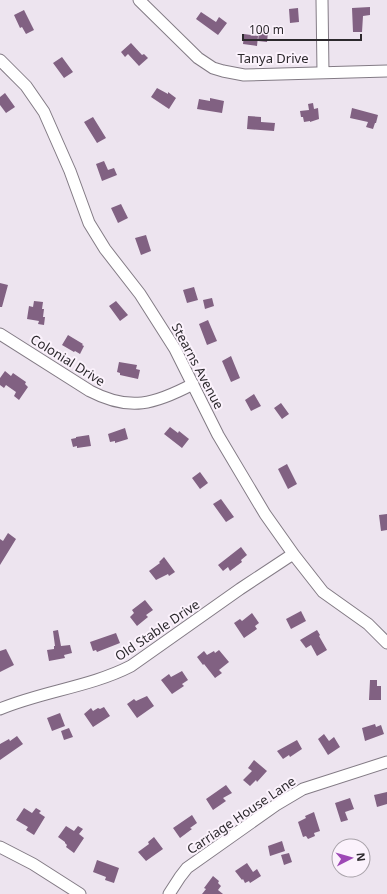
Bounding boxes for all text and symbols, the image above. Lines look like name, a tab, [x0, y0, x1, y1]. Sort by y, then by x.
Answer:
scale bar	[243, 16, 361, 42]
text: 100 m	[249, 21, 284, 38]
street label: Tanya Drive	[238, 49, 308, 67]
street label: Stearns Avenue	[168, 320, 228, 412]
street label: Colonial Drive	[27, 330, 109, 390]
street label: Old Stable Drive	[111, 595, 203, 665]
street label: Carriage House Lane	[183, 772, 299, 858]
north arrow	[331, 838, 371, 878]
text: N	[354, 852, 369, 862]

